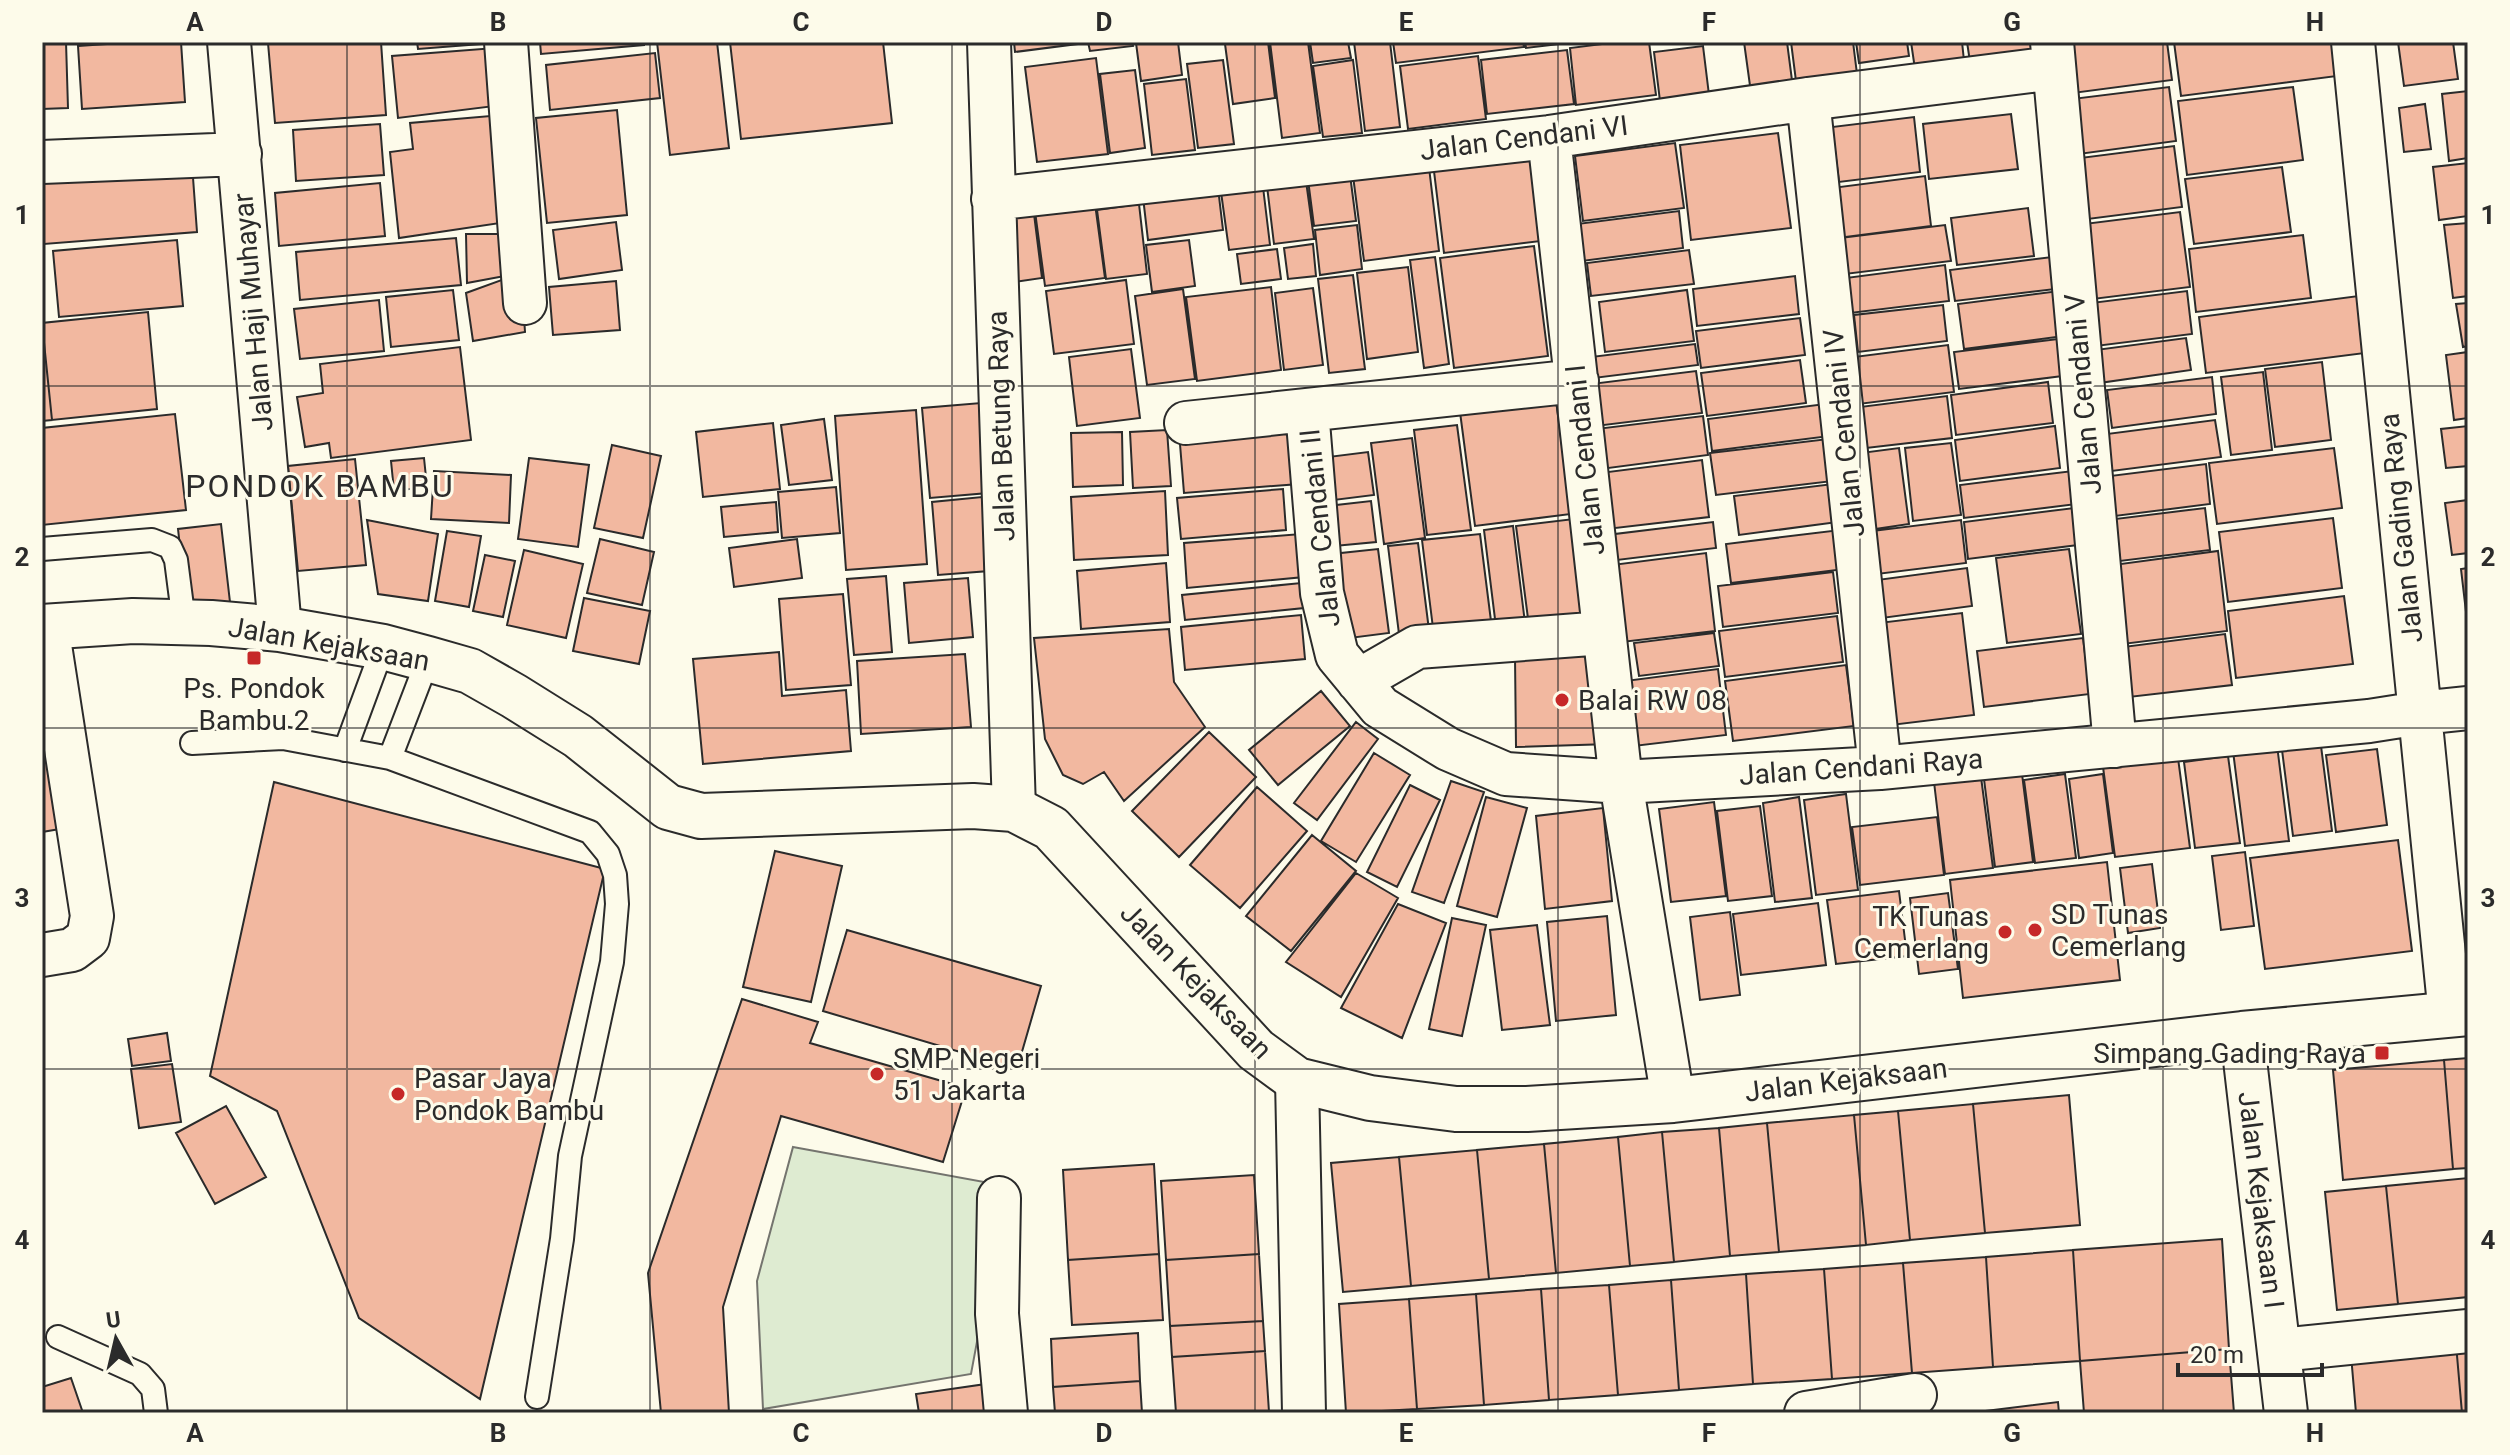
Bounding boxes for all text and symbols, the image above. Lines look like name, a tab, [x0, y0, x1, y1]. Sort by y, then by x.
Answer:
text: A	[186, 7, 204, 37]
text: B	[490, 7, 506, 37]
text: C	[792, 7, 810, 37]
text: D	[1096, 7, 1112, 37]
text: E	[1399, 7, 1414, 37]
text: F	[1702, 7, 1716, 37]
text: G	[2003, 7, 2021, 37]
text: H	[2306, 7, 2324, 37]
street label: Jalan Cendani VI	[1418, 109, 1630, 167]
street label: Jalan Haji Muhayar	[226, 191, 280, 432]
text: 1	[15, 200, 29, 230]
text: 1	[2481, 200, 2495, 230]
street label: Jalan Cendani V	[2058, 292, 2108, 496]
street label: Jalan Betung Raya	[980, 310, 1022, 542]
street label: Jalan Cendani IV	[1817, 327, 1871, 539]
street label: Jalan Cendani I	[1559, 363, 1611, 557]
street label: Jalan Gading Raya	[2373, 412, 2429, 644]
street label: Jalan Cendani II	[1293, 427, 1347, 629]
district label: PONDOK BAMBU	[185, 467, 455, 505]
text: 2	[15, 542, 29, 572]
text: 2	[2481, 542, 2495, 572]
street label: Jalan Kejaksaan	[226, 610, 432, 678]
marker: Ps. Pondok Bambu 2	[245, 649, 263, 667]
place label: Ps. Pondok Bambu 2	[183, 672, 325, 737]
place label: Balai RW 08	[1578, 684, 1727, 717]
marker: Balai RW 08	[1553, 691, 1571, 709]
street label: Jalan Cendani Raya	[1738, 742, 1984, 792]
text: 3	[15, 883, 29, 913]
text: 3	[2481, 883, 2495, 913]
street label: Jalan Kejaksaan	[1113, 896, 1279, 1066]
place label: SD Tunas Cemerlang	[2051, 898, 2186, 963]
place label: TK Tunas Cemerlang	[1854, 900, 1989, 965]
marker: SD Tunas Cemerlang	[2026, 921, 2044, 939]
marker: TK Tunas Cemerlang	[1996, 923, 2014, 941]
place label: Simpang Gading Raya	[2093, 1037, 2366, 1070]
place label: SMP Negeri 51 Jakarta	[893, 1042, 1040, 1107]
marker: Simpang Gading Raya	[2373, 1044, 2391, 1062]
street label: Jalan Kejaksaan	[1743, 1051, 1949, 1109]
place label: Pasar Jaya Pondok Bambu	[414, 1062, 604, 1127]
marker: SMP Negeri 51 Jakarta	[868, 1065, 886, 1083]
marker: Pasar Jaya Pondok Bambu	[389, 1085, 407, 1103]
street label: Jalan Kejaksaan I	[2231, 1090, 2291, 1310]
text: 4	[15, 1225, 30, 1255]
text: 4	[2481, 1225, 2496, 1255]
north arrow	[76, 1299, 156, 1379]
text: U	[104, 1306, 122, 1333]
scale bar	[2178, 1327, 2322, 1377]
text: 20 m	[2190, 1341, 2244, 1369]
text: A	[186, 1418, 204, 1448]
text: B	[490, 1418, 506, 1448]
text: C	[792, 1418, 810, 1448]
text: D	[1096, 1418, 1112, 1448]
text: E	[1399, 1418, 1414, 1448]
text: F	[1702, 1418, 1716, 1448]
text: G	[2003, 1418, 2021, 1448]
text: H	[2306, 1418, 2324, 1448]

